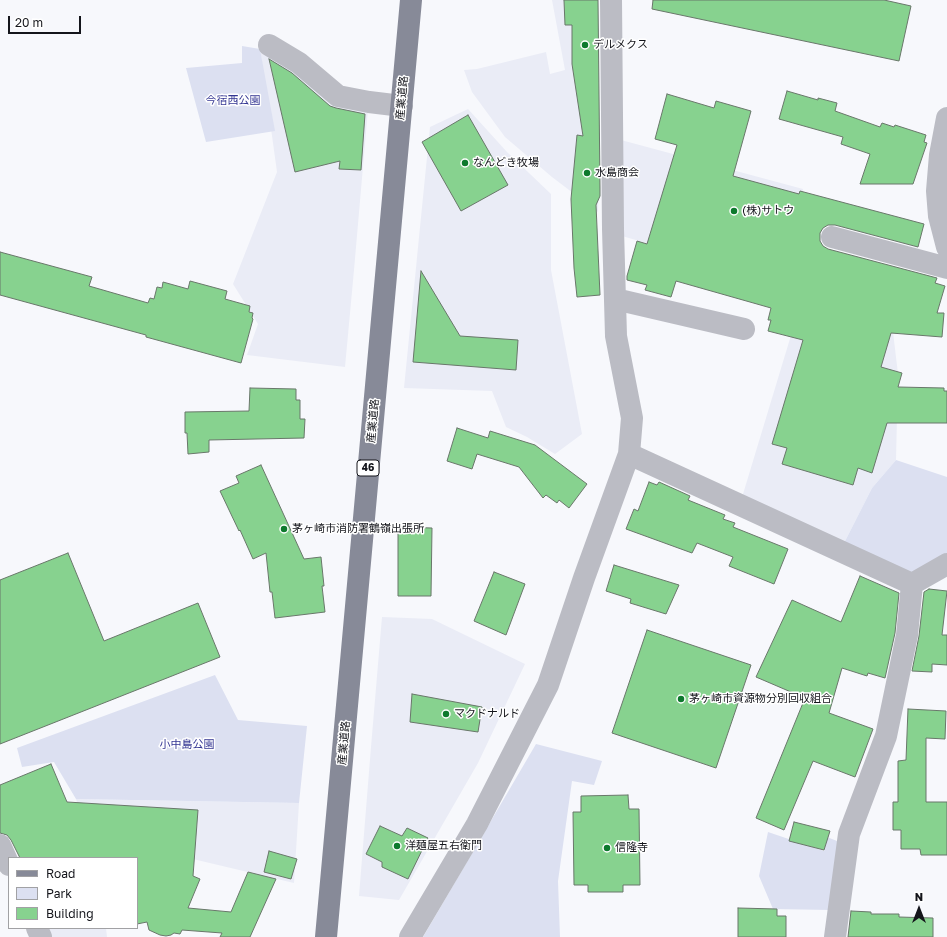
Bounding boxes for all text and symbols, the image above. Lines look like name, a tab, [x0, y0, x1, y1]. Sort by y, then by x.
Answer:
scale bar	[10, 8, 83, 34]
text: 20 m	[15, 15, 43, 30]
place label: デルメクス	[593, 38, 648, 52]
marker: デルメクス	[580, 40, 590, 50]
street label: 産業道路	[394, 76, 410, 120]
park label: 今宿西公園	[206, 94, 260, 108]
place label: なんどき牧場	[473, 156, 539, 170]
marker: なんどき牧場	[460, 158, 470, 168]
place label: 水島商会	[595, 166, 639, 180]
marker: 水島商会	[582, 168, 592, 178]
place label: (株)サトウ	[742, 204, 794, 218]
marker: (株)サトウ	[729, 206, 739, 216]
street label: 産業道路	[365, 399, 381, 443]
road number: 46	[357, 460, 379, 476]
place label: 茅ヶ崎市消防署鶴嶺出張所	[292, 522, 424, 536]
marker: 茅ヶ崎市消防署鶴嶺出張所	[279, 524, 289, 534]
place label: 茅ヶ崎市資源物分別回収組合	[689, 692, 832, 706]
marker: 茅ヶ崎市資源物分別回収組合	[676, 694, 686, 704]
place label: マクドナルド	[454, 707, 520, 721]
marker: マクドナルド	[441, 709, 451, 719]
street label: 産業道路	[336, 721, 352, 765]
park label: 小中島公園	[160, 738, 214, 752]
place label: 洋麺屋五右衛門	[405, 839, 482, 853]
marker: 洋麺屋五右衛門	[392, 841, 402, 851]
place label: 信隆寺	[615, 841, 648, 855]
marker: 信隆寺	[602, 843, 612, 853]
legend	[8, 857, 138, 929]
text: Road	[46, 866, 75, 881]
text: Park	[46, 886, 72, 901]
north arrow	[899, 889, 939, 929]
text: N	[915, 890, 923, 903]
text: Building	[46, 906, 94, 921]

